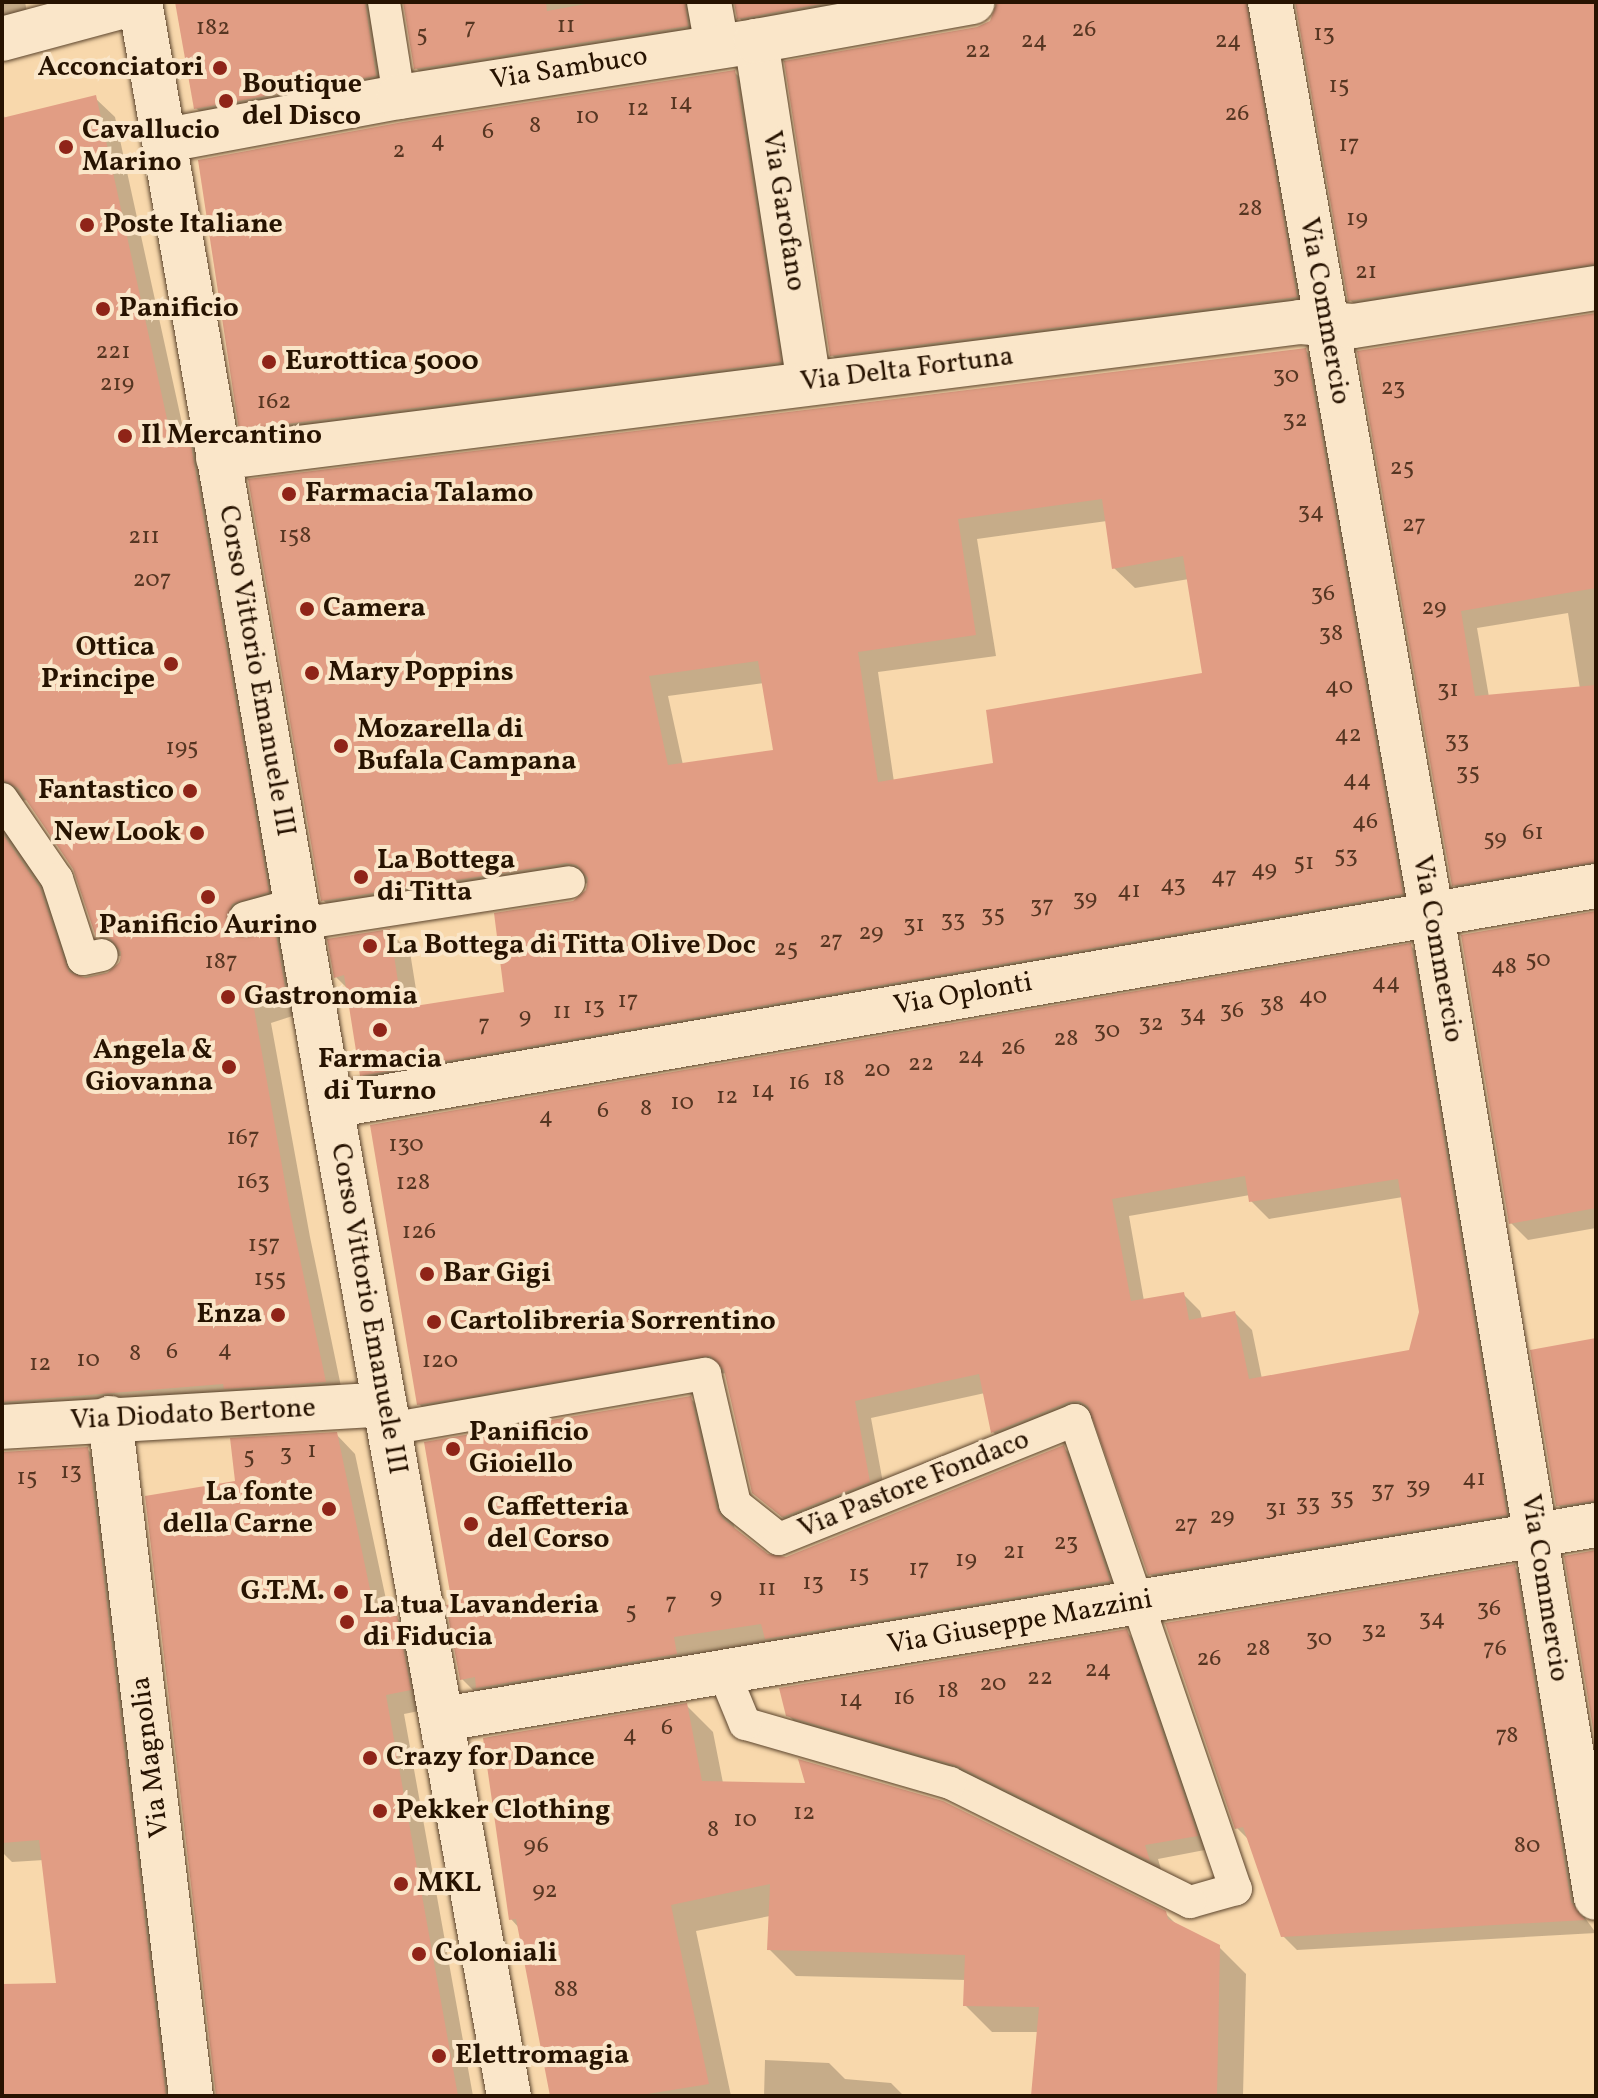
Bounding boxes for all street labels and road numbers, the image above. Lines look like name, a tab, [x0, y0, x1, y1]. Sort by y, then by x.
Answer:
street label: Via Sambuco	[488, 40, 650, 98]
street label: Via Garofano	[754, 128, 812, 294]
street label: Via Commercio	[1291, 215, 1357, 407]
street label: Via Delta Fortuna	[799, 340, 1015, 400]
street label: Corso Vittorio Emanuele III	[210, 502, 302, 840]
street label: Via Commercio	[1404, 853, 1470, 1045]
street label: Via Oplonti	[891, 966, 1035, 1024]
street label: Corso Vittorio Emanuele III	[322, 1140, 414, 1478]
street label: Via Diodato Bertone	[69, 1392, 317, 1438]
street label: Via Pastore Fondaco	[794, 1423, 1034, 1547]
street label: Via Commercio	[1513, 1492, 1575, 1684]
street label: Via Giuseppe Mazzini	[885, 1583, 1155, 1663]
street label: Via Magnolia	[124, 1674, 178, 1840]

